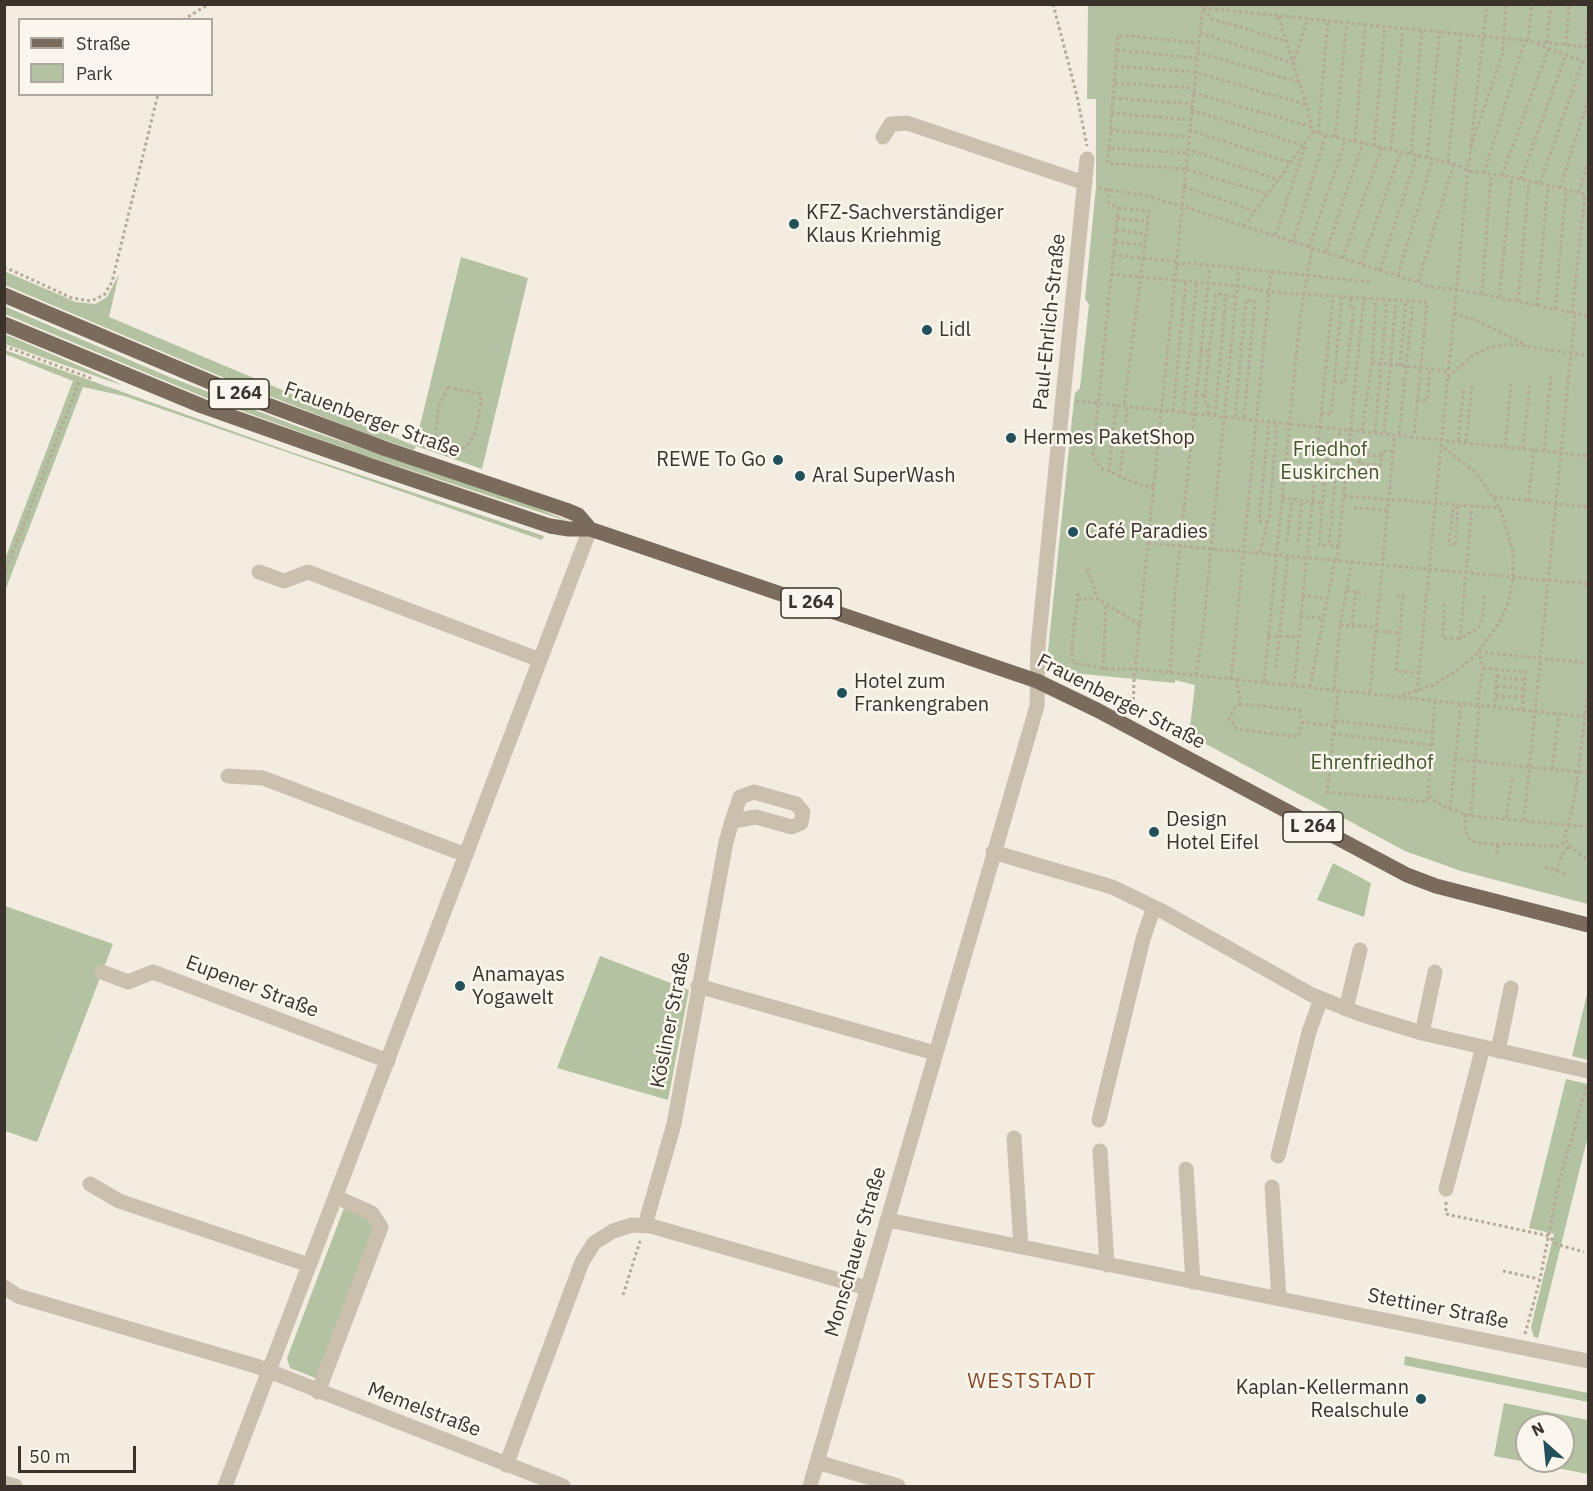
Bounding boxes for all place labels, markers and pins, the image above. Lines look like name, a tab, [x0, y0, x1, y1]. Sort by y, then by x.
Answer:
place label: KFZ-Sachverständiger Klaus Kriehmig	[806, 201, 1004, 248]
marker: KFZ-Sachverständiger Klaus Kriehmig	[787, 217, 801, 231]
place label: Lidl	[939, 318, 971, 342]
marker: Lidl	[920, 323, 934, 337]
place label: Hermes PaketShop	[1023, 426, 1195, 450]
marker: Hermes PaketShop	[1004, 431, 1018, 445]
place label: REWE To Go	[656, 448, 766, 472]
marker: REWE To Go	[771, 453, 785, 467]
place label: Aral SuperWash	[812, 464, 956, 488]
marker: Aral SuperWash	[793, 469, 807, 483]
place label: Café Paradies	[1085, 520, 1208, 544]
marker: Café Paradies	[1066, 525, 1080, 539]
place label: Hotel zum Frankengraben	[854, 670, 989, 717]
marker: Hotel zum Frankengraben	[835, 686, 849, 700]
place label: Design Hotel Eifel	[1166, 808, 1259, 855]
marker: Design Hotel Eifel	[1147, 825, 1161, 839]
place label: Anamayas Yogawelt	[472, 963, 565, 1010]
marker: Anamayas Yogawelt	[453, 979, 467, 993]
place label: Kaplan-Kellermann Realschule	[1236, 1376, 1409, 1423]
marker: Kaplan-Kellermann Realschule	[1414, 1392, 1428, 1406]

